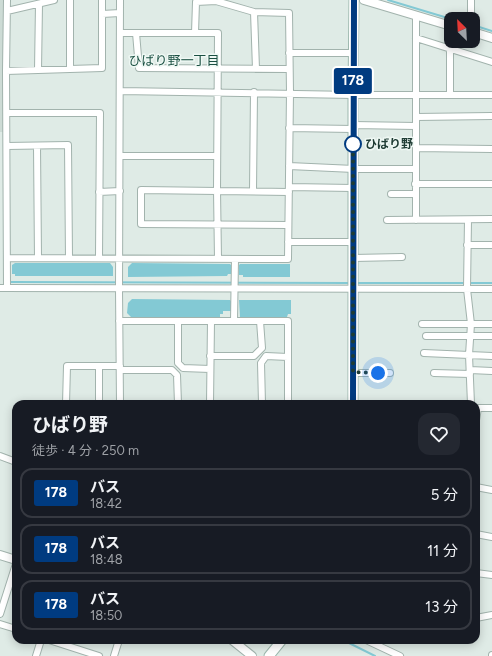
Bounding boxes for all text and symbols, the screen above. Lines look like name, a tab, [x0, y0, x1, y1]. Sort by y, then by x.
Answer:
north arrow	[444, 12, 480, 48]
map controls	[444, 12, 480, 48]
district label: ひばり野一丁目	[128, 53, 220, 68]
line badge: 178	[330, 68, 376, 94]
text: 178	[342, 72, 364, 89]
marker: ひばり野	[344, 135, 362, 153]
place label: ひばり野	[365, 137, 413, 151]
your location	[368, 363, 388, 383]
text: ひばり野	[32, 413, 108, 436]
button: heart	[418, 413, 460, 455]
text: 徒歩 · 4 分 · 250 m	[32, 443, 139, 458]
text: バス	[90, 478, 120, 496]
text: 178	[45, 484, 67, 501]
text: 5 分	[431, 486, 458, 504]
text: 18:42	[90, 496, 122, 511]
text: バス	[90, 534, 120, 552]
text: 178	[45, 540, 67, 557]
text: 11 分	[427, 542, 458, 560]
text: 18:48	[90, 552, 123, 567]
text: バス	[90, 590, 120, 608]
text: 178	[45, 596, 67, 613]
text: 13 分	[425, 598, 458, 616]
text: 18:50	[90, 608, 122, 623]

